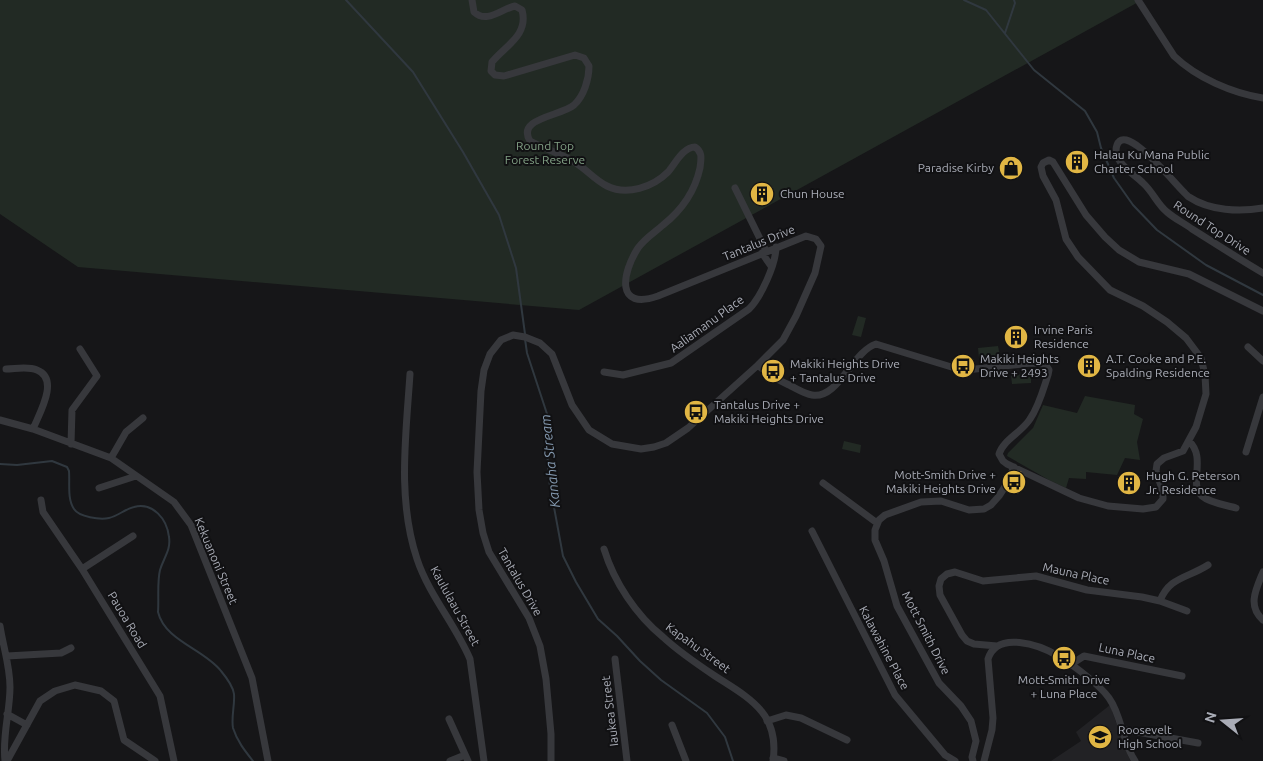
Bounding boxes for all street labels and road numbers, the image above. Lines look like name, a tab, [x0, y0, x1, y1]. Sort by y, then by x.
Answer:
street label: Round Top Drive	[1171, 198, 1253, 257]
street label: Tantalus Drive	[721, 222, 797, 263]
street label: Aaliamanu Place	[667, 293, 746, 355]
street label: Kekuanoni Street	[192, 516, 241, 606]
street label: Tantalus Drive	[496, 545, 545, 618]
street label: Mauna Place	[1042, 560, 1111, 587]
street label: Kaululaau Street	[428, 564, 483, 648]
street label: Pauoa Road	[105, 589, 149, 650]
street label: Mott Smith Drive	[900, 589, 953, 677]
street label: Kalawahine Place	[857, 604, 912, 692]
street label: Kapahu Street	[663, 620, 733, 676]
street label: Luna Place	[1098, 640, 1157, 665]
street label: Iaukea Street	[599, 675, 620, 747]

